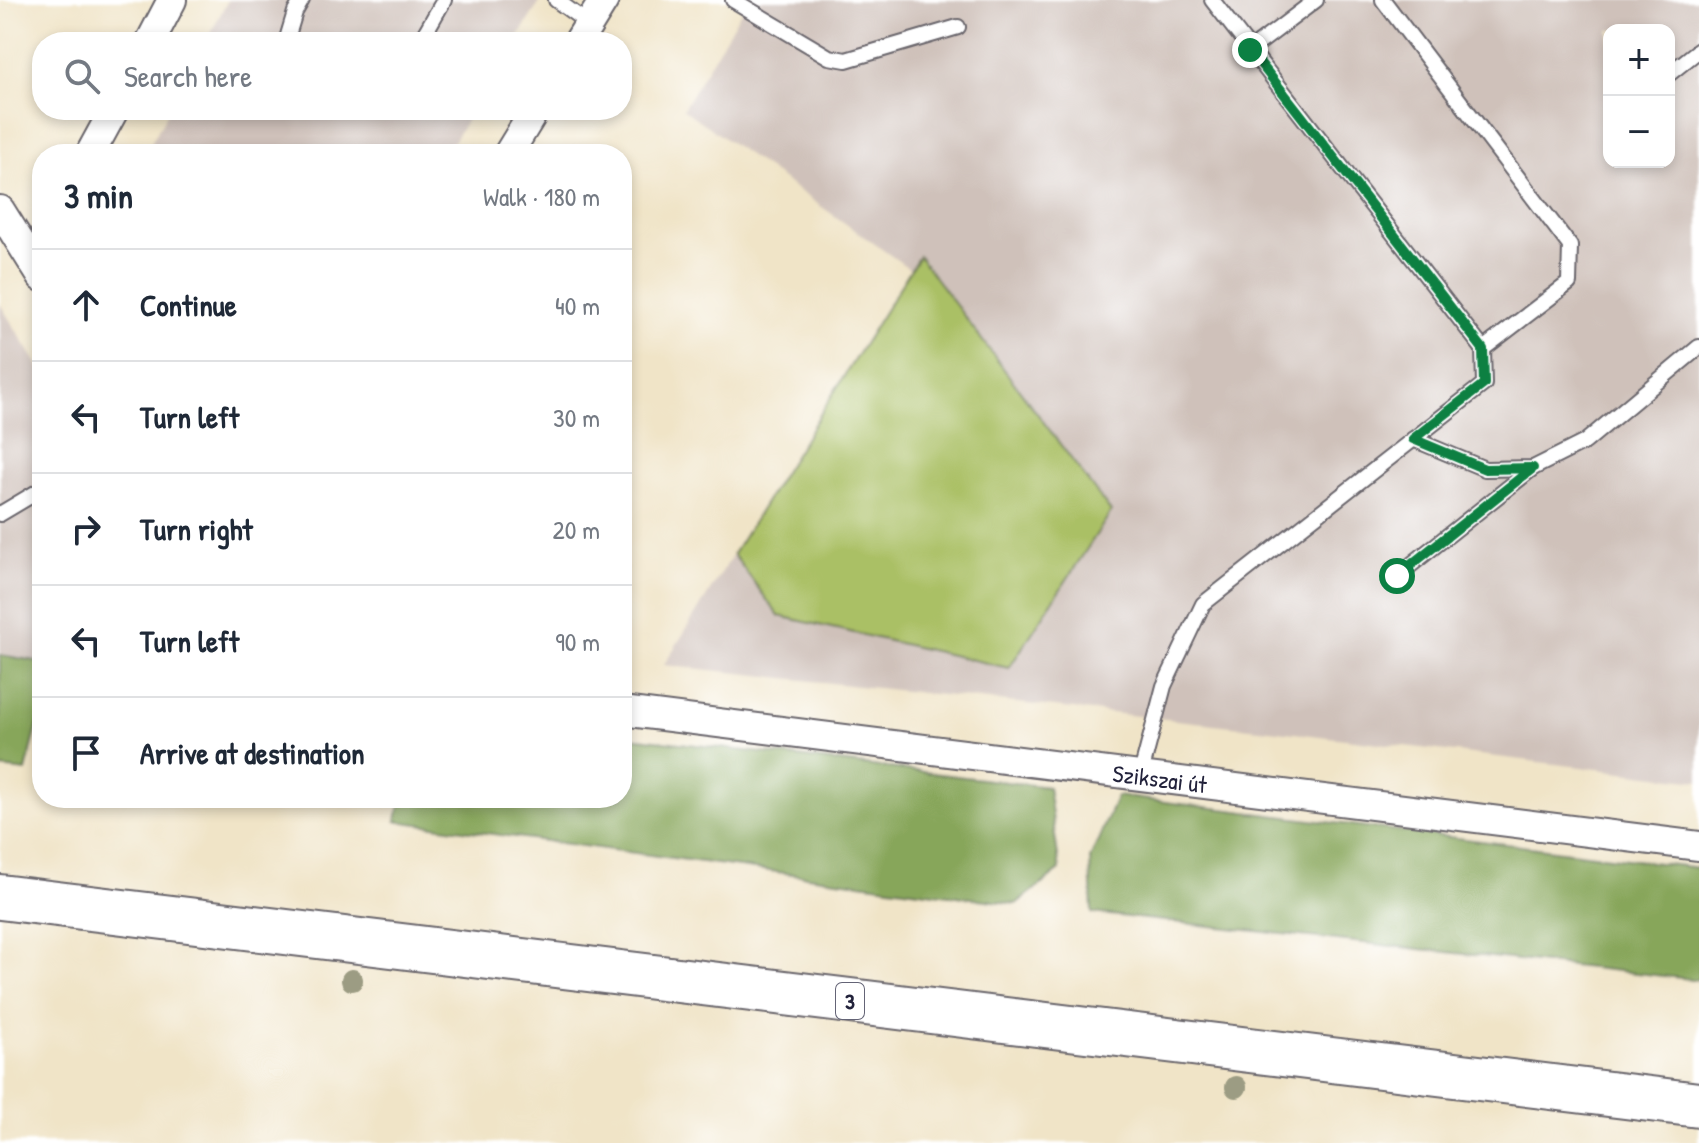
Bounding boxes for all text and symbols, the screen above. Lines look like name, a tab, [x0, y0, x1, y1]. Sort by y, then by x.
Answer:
map controls	[1603, 24, 1675, 168]
button: +	[1603, 24, 1675, 96]
search box	[32, 32, 632, 120]
route end	[1232, 32, 1268, 68]
icon: search	[60, 54, 104, 98]
text: Search here	[124, 56, 252, 96]
button: −	[1603, 96, 1675, 168]
text: 3 min	[64, 173, 133, 219]
text: Walk · 180 m	[483, 179, 600, 214]
icon: ahead	[64, 283, 108, 327]
text: Continue	[140, 285, 237, 325]
text: 40 m	[555, 288, 600, 323]
icon: left	[64, 395, 108, 439]
text: Turn left	[140, 397, 239, 437]
text: 30 m	[553, 400, 600, 435]
icon: right	[64, 507, 108, 551]
text: Turn right	[140, 509, 253, 549]
text: 20 m	[553, 512, 600, 547]
route start	[1379, 558, 1415, 594]
icon: left	[64, 619, 108, 663]
text: Turn left	[140, 621, 239, 661]
text: 90 m	[555, 624, 600, 659]
icon: arrive	[64, 731, 108, 775]
text: Arrive at destination	[140, 733, 365, 773]
street label: Szikszai út	[1111, 757, 1209, 800]
road number: 3	[836, 983, 864, 1019]

